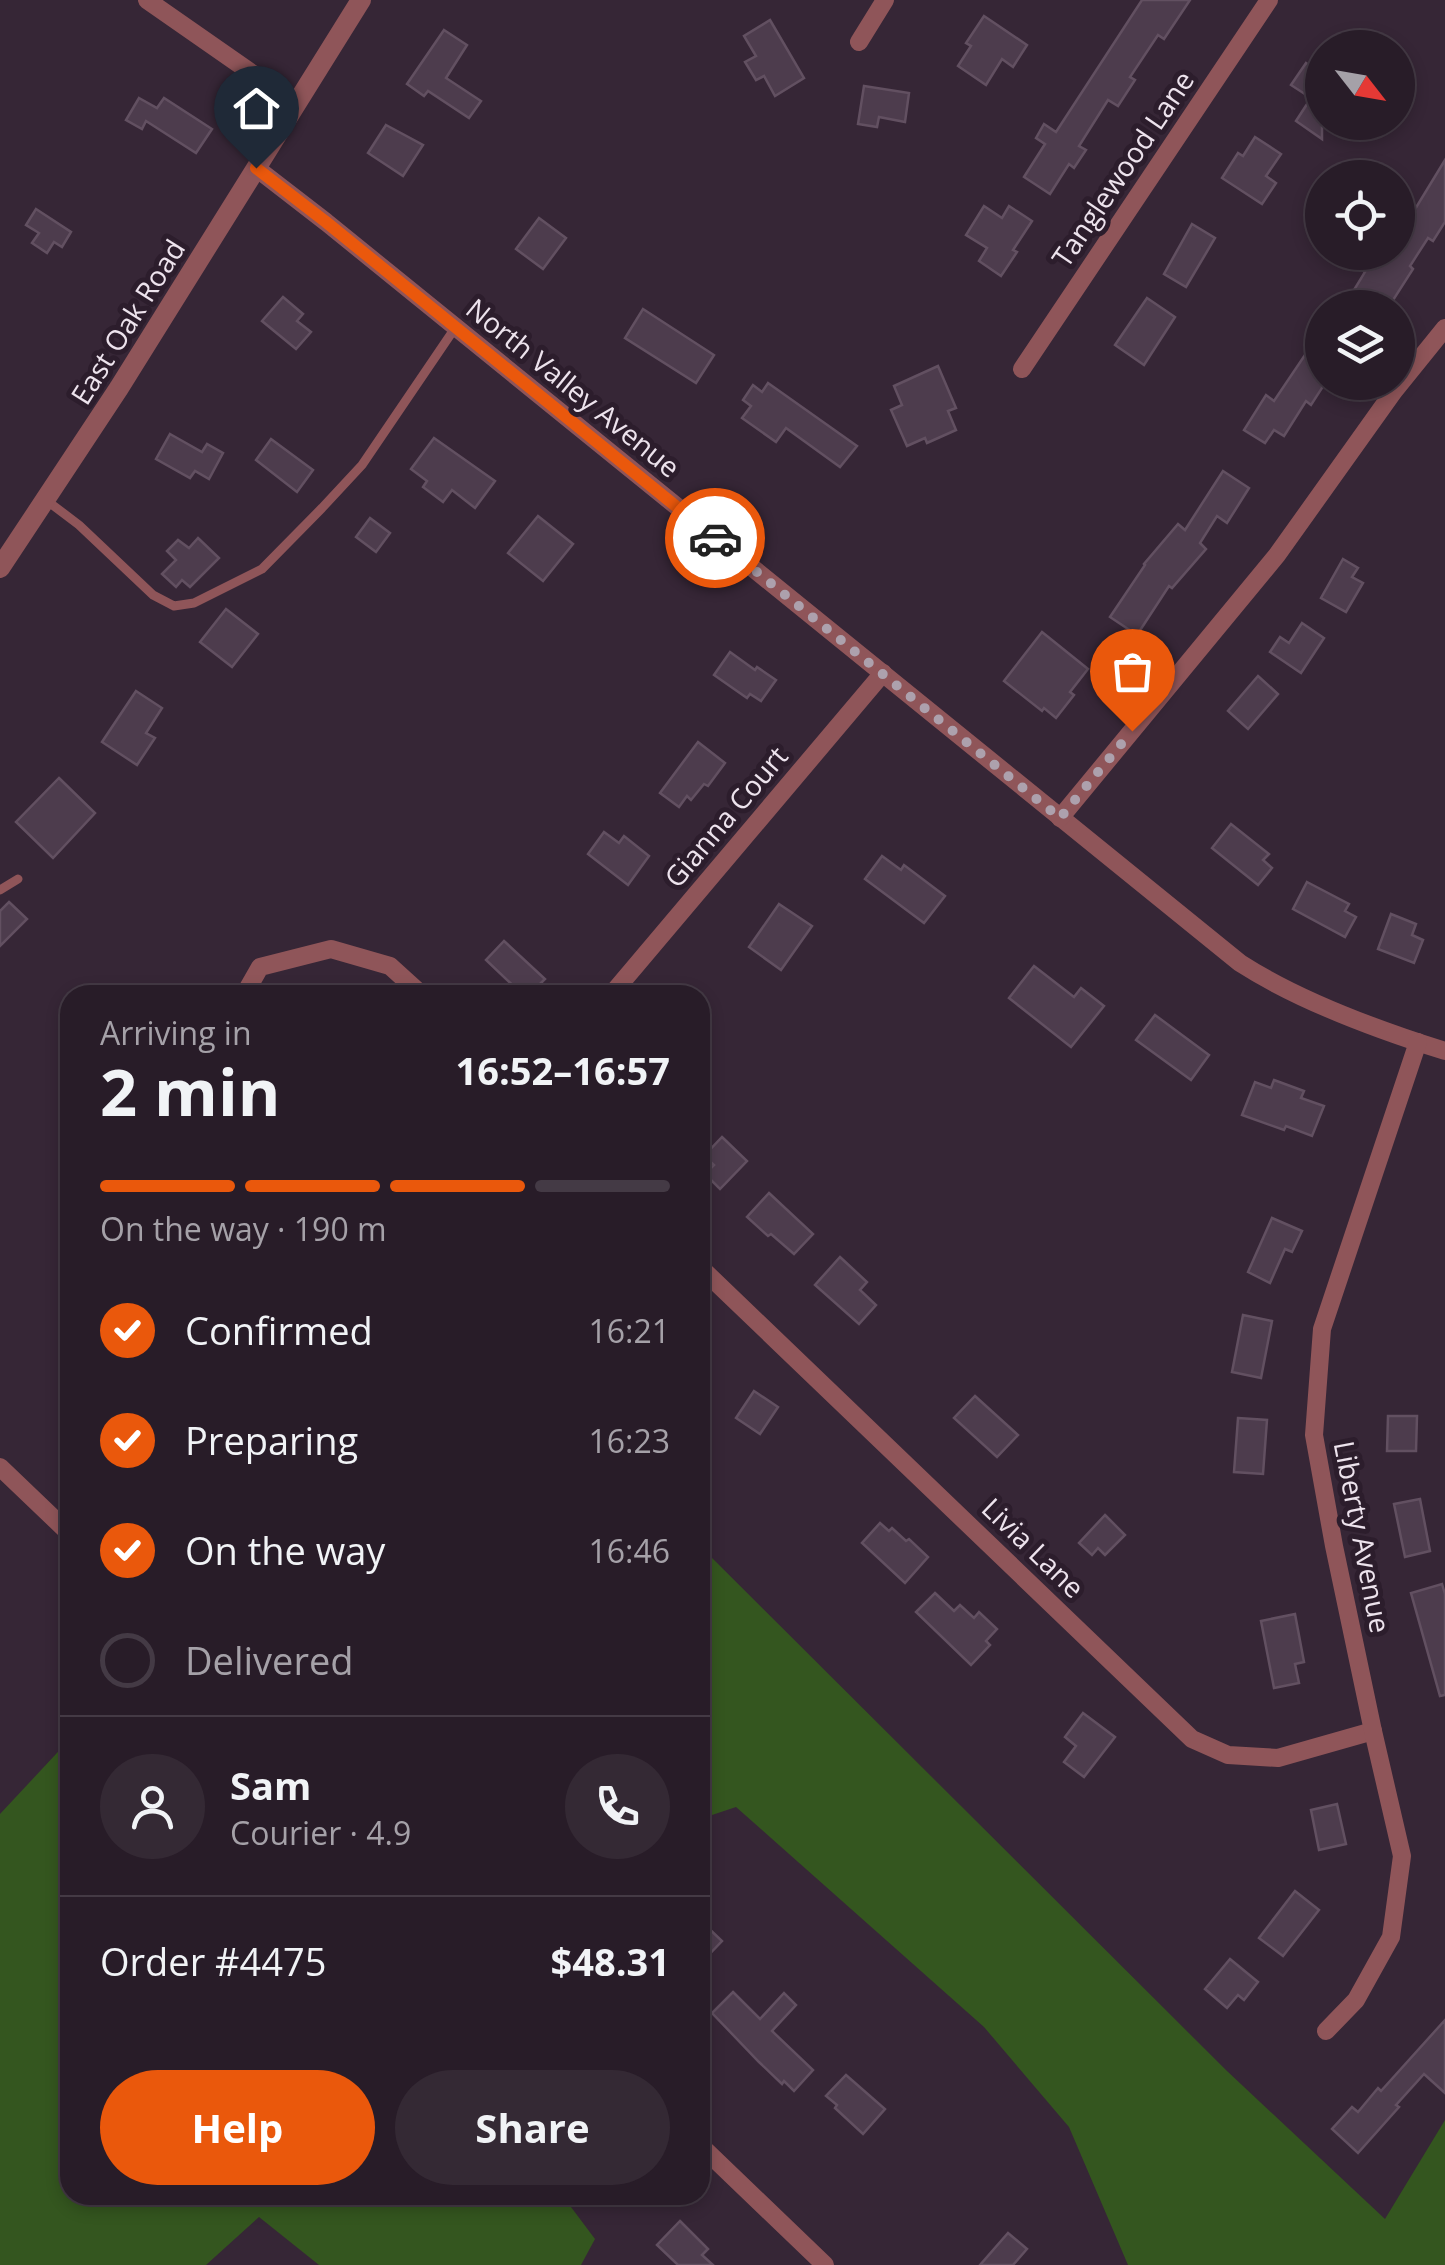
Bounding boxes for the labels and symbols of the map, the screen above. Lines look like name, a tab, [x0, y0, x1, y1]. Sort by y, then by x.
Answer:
north arrow	[1305, 30, 1415, 140]
street label: Tanglewood Lane	[1042, 63, 1202, 274]
pin	[214, 66, 299, 169]
street label: East Oak Road	[61, 232, 193, 411]
street label: North Valley Avenue	[459, 289, 688, 485]
courier	[665, 488, 765, 588]
pin	[1090, 629, 1175, 732]
street label: Gianna Court	[655, 738, 795, 895]
street label: Liberty Avenue	[1326, 1438, 1400, 1636]
street label: Livia Lane	[974, 1489, 1093, 1606]

